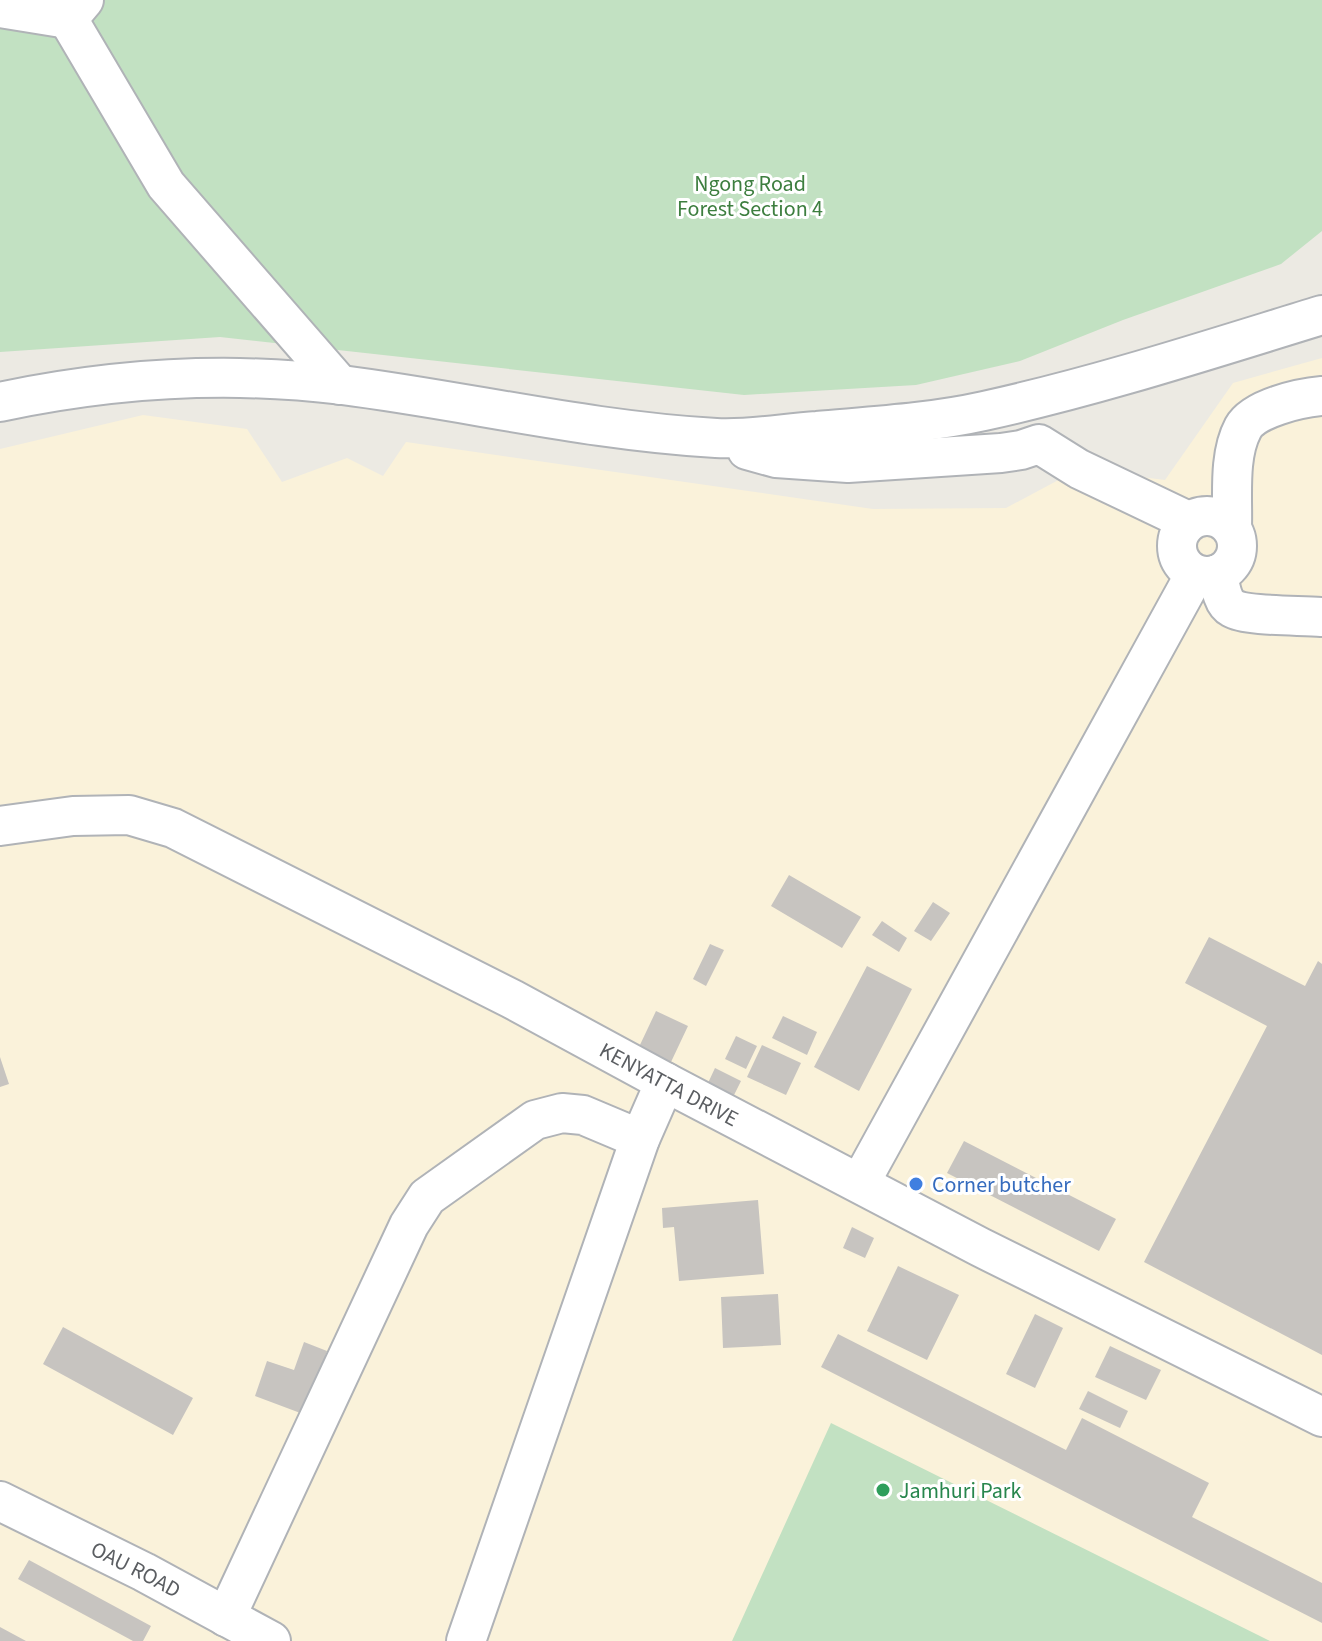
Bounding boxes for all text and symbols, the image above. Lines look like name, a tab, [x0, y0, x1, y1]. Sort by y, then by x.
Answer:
park label: Ngong Road Forest Section 4	[677, 168, 823, 225]
street label: KENYATTA DRIVE	[594, 1034, 744, 1135]
place label: Corner butcher	[932, 1169, 1071, 1201]
marker: Corner butcher	[907, 1175, 925, 1193]
place label: Jamhuri Park	[899, 1475, 1021, 1507]
marker: Jamhuri Park	[874, 1481, 892, 1499]
street label: OAU ROAD	[85, 1533, 186, 1606]

